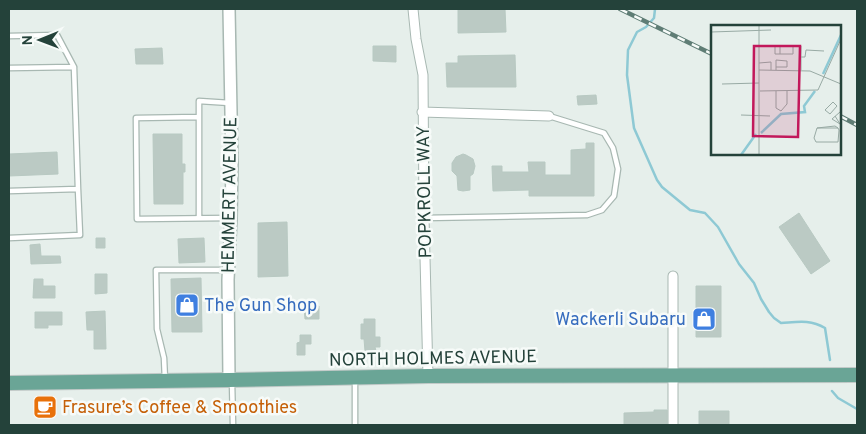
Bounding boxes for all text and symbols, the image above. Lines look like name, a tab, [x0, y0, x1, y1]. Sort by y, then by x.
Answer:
north arrow	[15, 15, 65, 65]
inset map	[711, 25, 841, 155]
text: N	[20, 35, 37, 45]
street label: HEMMERT AVENUE	[218, 117, 243, 273]
street label: POPKROLL WAY	[413, 125, 438, 259]
shop icon: The Gun Shop	[174, 292, 200, 318]
place label: The Gun Shop	[204, 295, 317, 318]
shop icon: Wackerli Subaru	[691, 306, 717, 332]
place label: Wackerli Subaru	[555, 309, 686, 332]
street label: NORTH HOLMES AVENUE	[329, 346, 537, 373]
cafe icon: Frasure’s Coffee & Smoothies	[32, 394, 58, 420]
place label: Frasure’s Coffee & Smoothies	[62, 397, 297, 420]

